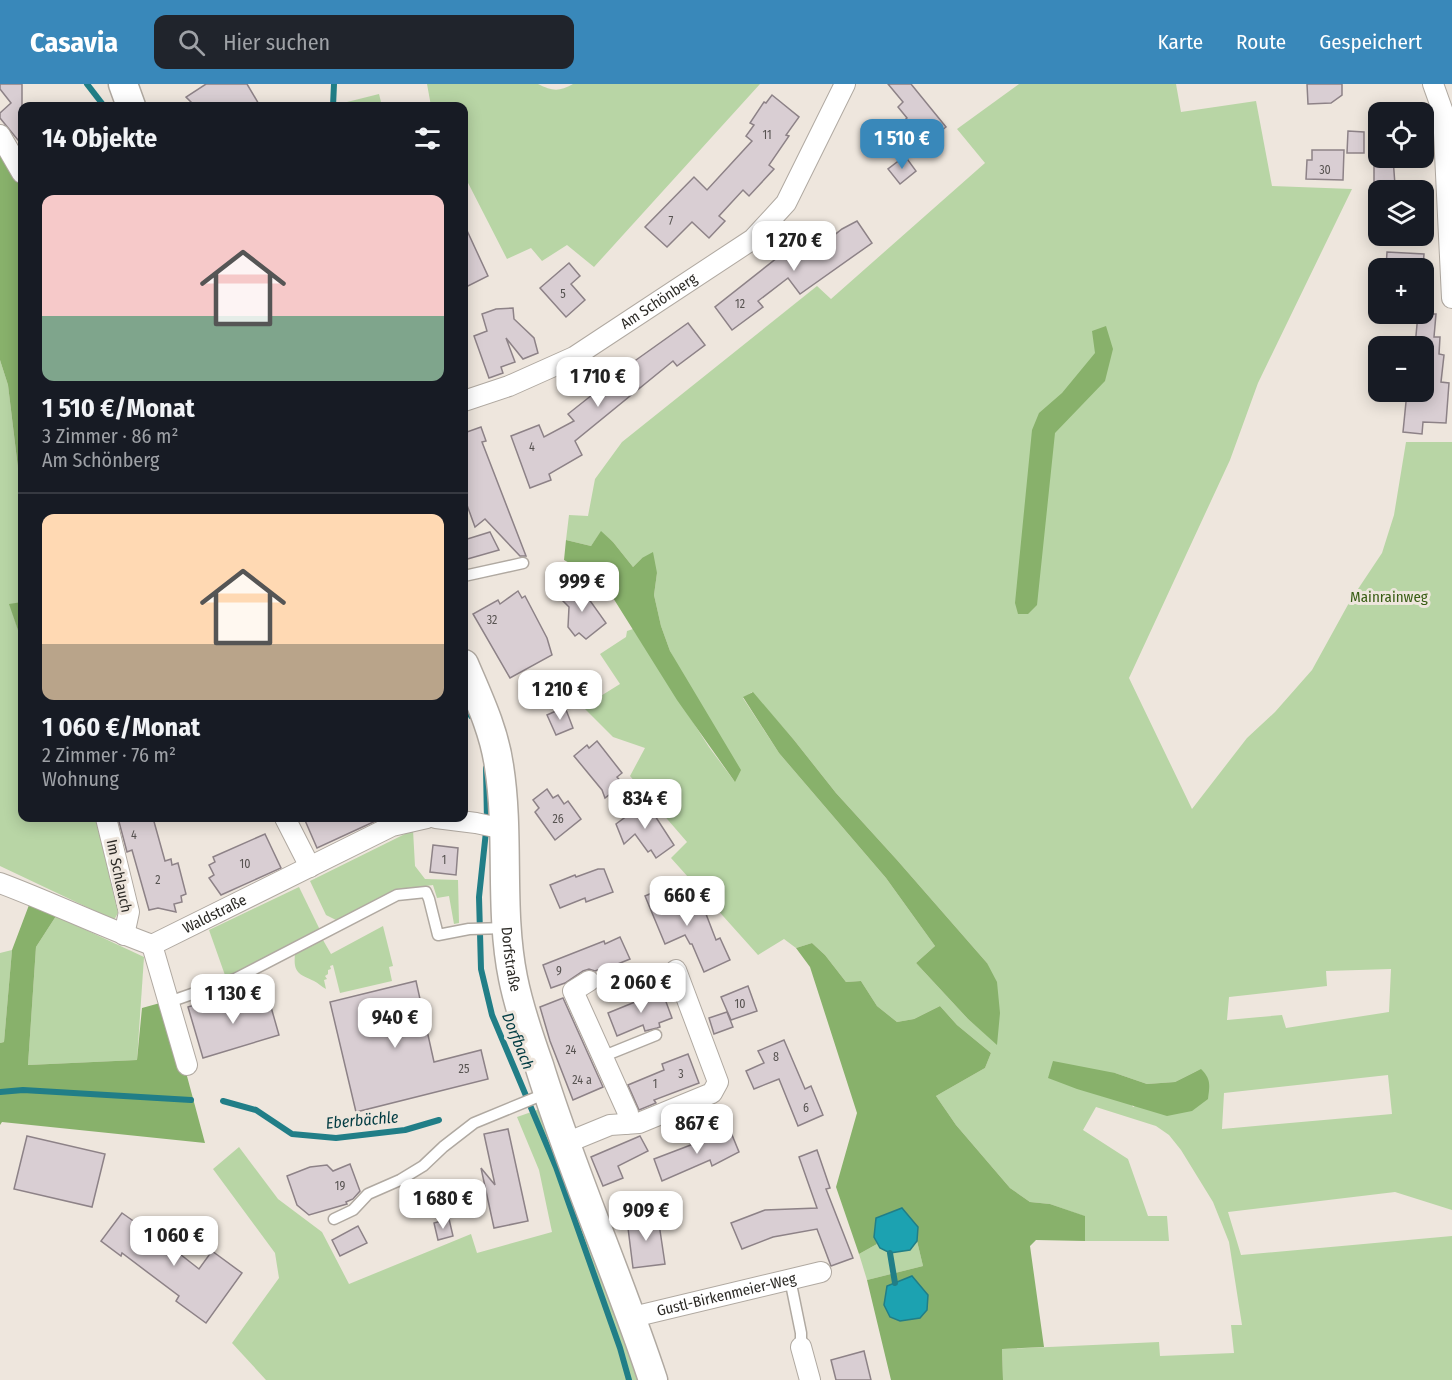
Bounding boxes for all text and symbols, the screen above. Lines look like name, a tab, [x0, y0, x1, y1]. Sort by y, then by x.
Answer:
search box	[154, 15, 574, 69]
text: Casavia	[30, 26, 118, 59]
icon: search	[175, 26, 208, 59]
text: Hier suchen	[223, 29, 330, 56]
text: Karte	[1158, 29, 1203, 55]
text: Route	[1236, 29, 1286, 55]
text: Gespeichert	[1319, 29, 1422, 55]
map controls	[1368, 102, 1434, 402]
button: locate	[1368, 102, 1434, 168]
pin: 1 510 €	[847, 119, 957, 170]
icon: filters	[411, 122, 444, 155]
text: 14 Objekte	[42, 123, 157, 154]
text: 1 510 €	[874, 126, 930, 150]
house number: 11	[762, 128, 772, 142]
house number: 30	[1319, 163, 1331, 177]
button: layers	[1368, 180, 1434, 246]
house number: 7	[669, 214, 674, 228]
pin: 1 270 €	[739, 221, 849, 272]
text: 1 270 €	[766, 228, 822, 252]
icon: home	[189, 234, 297, 342]
button: +	[1368, 258, 1434, 324]
street label: Am Schönberg	[617, 269, 700, 333]
house number: 5	[560, 287, 566, 301]
house number: 12	[735, 297, 745, 311]
button: −	[1368, 336, 1434, 402]
pin: 1 710 €	[543, 357, 653, 408]
text: 1 710 €	[570, 364, 626, 388]
text: 1 510 €/Monat	[42, 393, 195, 424]
text: 3 Zimmer · 86 m²	[42, 424, 179, 448]
house number: 4	[529, 440, 535, 454]
text: Am Schönberg	[42, 448, 159, 472]
icon: home	[189, 553, 297, 661]
pin: 999 €	[540, 562, 624, 613]
text: 999 €	[559, 569, 605, 593]
park label: Mainrainweg	[1350, 588, 1428, 606]
house number: 32	[487, 613, 497, 627]
pin: 1 210 €	[505, 670, 615, 721]
text: 1 210 €	[532, 677, 588, 701]
text: 1 060 €/Monat	[42, 712, 200, 743]
text: 2 Zimmer · 76 m²	[42, 743, 176, 767]
text: Wohnung	[42, 767, 119, 791]
pin: 834 €	[603, 779, 687, 830]
text: 834 €	[622, 786, 668, 810]
house number: 26	[552, 812, 564, 826]
house number: 4	[131, 828, 137, 842]
street label: Im Schlauch	[102, 838, 136, 914]
house number: 1	[442, 853, 446, 867]
house number: 10	[240, 857, 250, 871]
house number: 2	[155, 873, 161, 887]
pin: 660 €	[645, 876, 729, 927]
text: 660 €	[664, 883, 710, 907]
street label: Waldstraße	[180, 891, 249, 937]
street label: Dorfstraße	[498, 926, 525, 993]
pin: 2 060 €	[586, 963, 696, 1014]
house number: 9	[556, 964, 562, 978]
text: 2 060 €	[611, 970, 671, 994]
pin: 1 130 €	[178, 974, 288, 1025]
text: 1 130 €	[205, 981, 261, 1005]
house number: 10	[735, 997, 745, 1011]
pin: 940 €	[353, 998, 437, 1049]
text: 940 €	[372, 1005, 418, 1029]
water label: Dorfbach	[498, 1010, 538, 1072]
house number: 24	[566, 1043, 577, 1057]
house number: 8	[773, 1050, 779, 1064]
house number: 25	[459, 1062, 470, 1076]
house number: 3	[678, 1067, 684, 1081]
house number: 24 a	[572, 1073, 592, 1087]
house number: 1	[653, 1077, 657, 1091]
house number: 6	[803, 1101, 809, 1115]
pin: 867 €	[655, 1104, 739, 1155]
water label: Eberbächle	[325, 1107, 399, 1133]
text: 867 €	[675, 1111, 719, 1135]
house number: 19	[335, 1179, 345, 1193]
pin: 1 680 €	[388, 1179, 498, 1230]
text: 1 680 €	[413, 1186, 473, 1210]
pin: 909 €	[604, 1191, 688, 1242]
text: 909 €	[623, 1198, 669, 1222]
pin: 1 060 €	[119, 1216, 229, 1267]
text: 1 060 €	[144, 1223, 204, 1247]
street label: Gustl-Birkenmeier-Weg	[655, 1269, 798, 1320]

